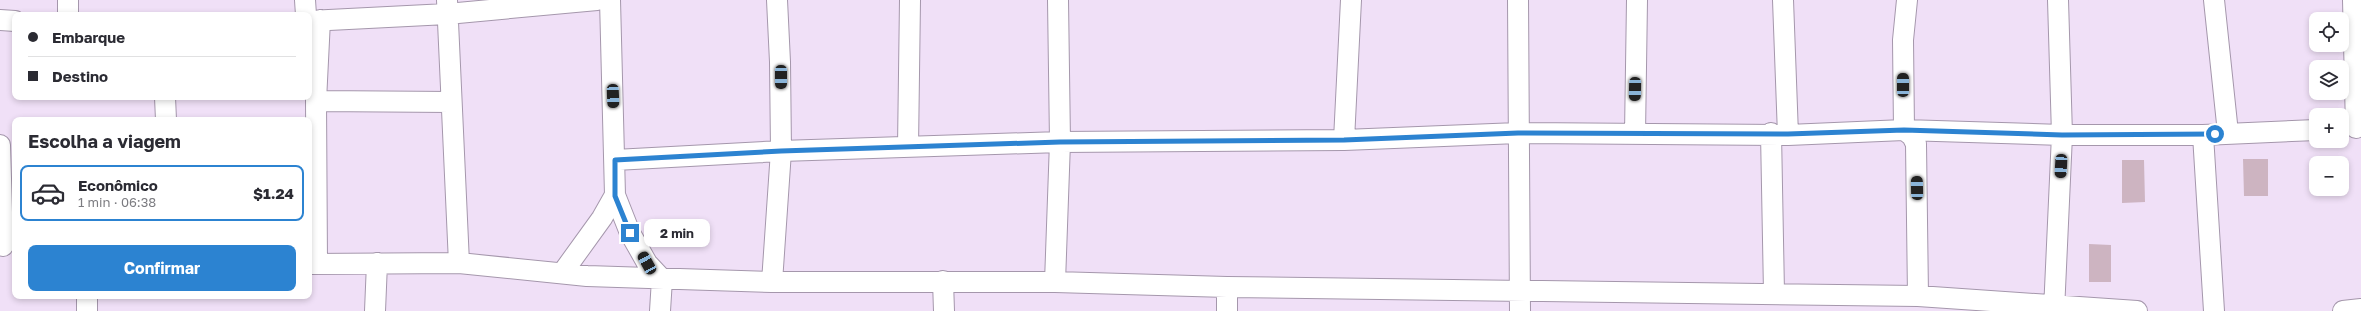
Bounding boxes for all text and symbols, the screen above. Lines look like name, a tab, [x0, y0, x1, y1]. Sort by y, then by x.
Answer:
map controls	[2309, 12, 2349, 196]
button: locate	[2309, 12, 2349, 52]
text: Embarque	[52, 28, 125, 46]
button: layers	[2309, 60, 2349, 100]
car	[775, 65, 787, 89]
text: Destino	[52, 67, 108, 85]
car	[1897, 73, 1909, 97]
car	[1629, 77, 1641, 101]
car	[607, 84, 619, 108]
button: +	[2309, 108, 2349, 148]
route start	[2206, 125, 2224, 143]
text: Escolha a viagem	[28, 130, 181, 152]
car	[2054, 154, 2068, 178]
button: −	[2309, 156, 2349, 196]
icon: car	[30, 175, 66, 211]
text: Econômico	[78, 176, 158, 194]
car	[1911, 176, 1923, 200]
text: $1.24	[253, 184, 294, 202]
text: 1 min · 06:38	[78, 194, 156, 210]
callout: 2 min	[644, 219, 710, 247]
route end	[621, 224, 639, 242]
text: 2 min	[660, 225, 694, 241]
button: Confirmar	[28, 245, 296, 291]
car	[636, 250, 658, 276]

